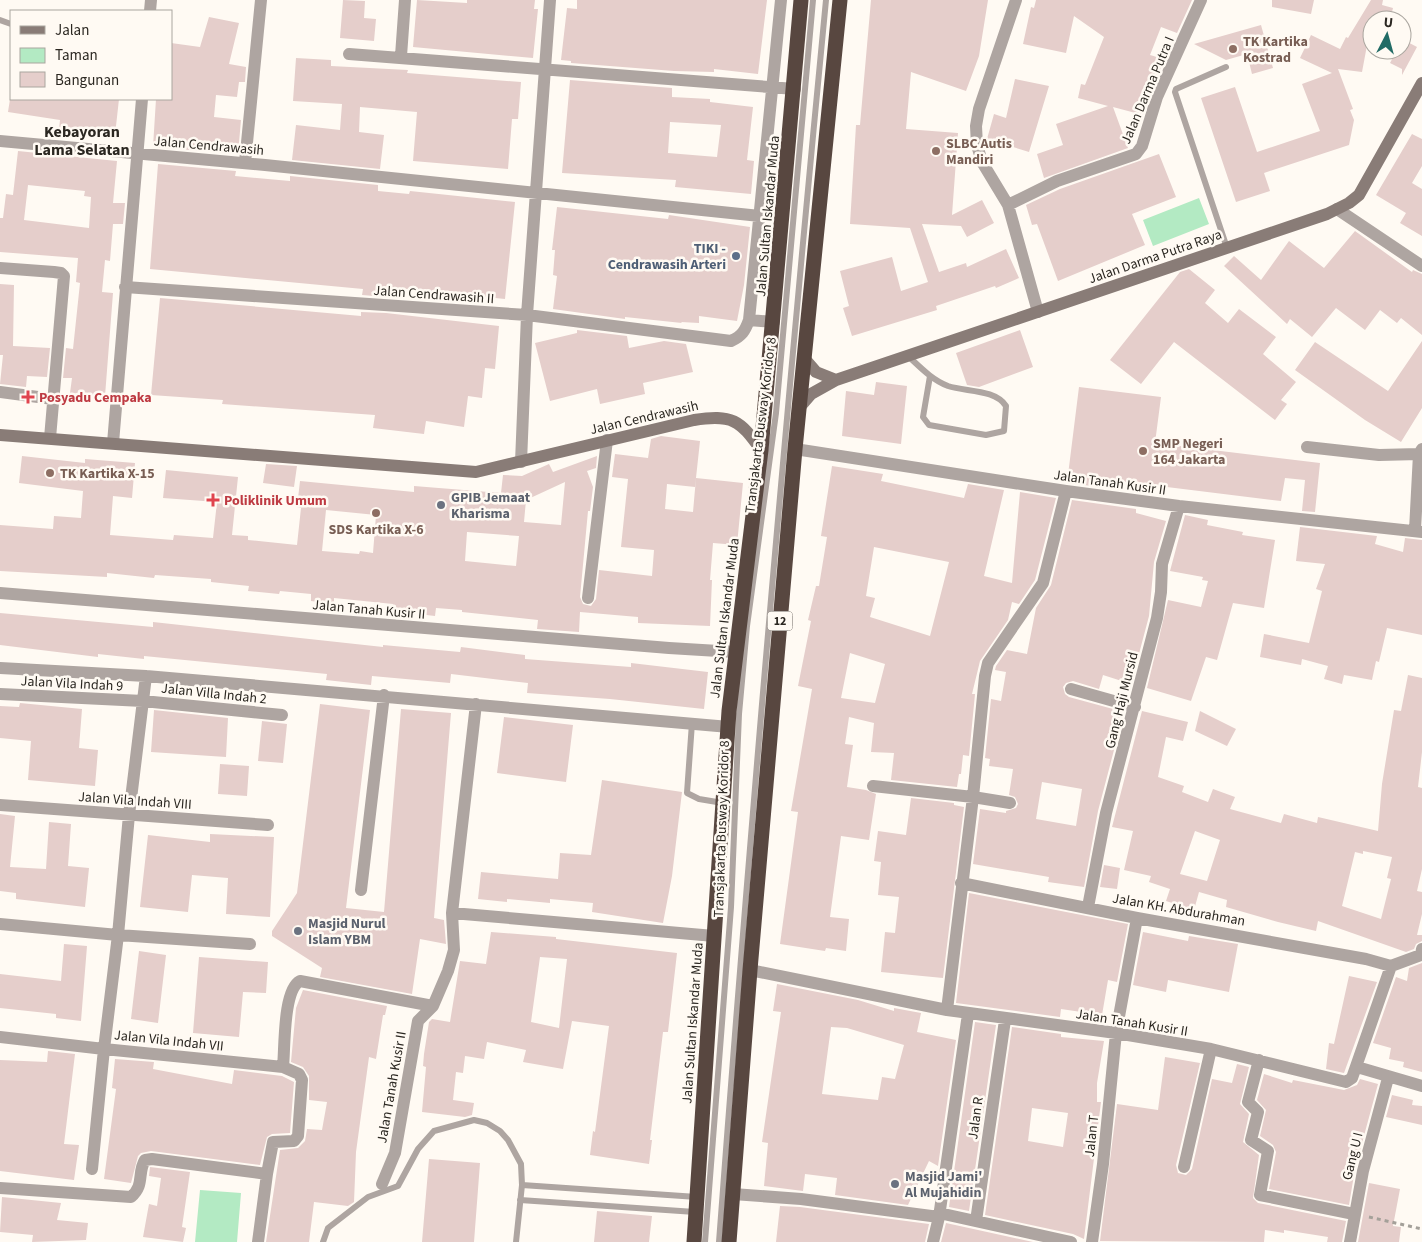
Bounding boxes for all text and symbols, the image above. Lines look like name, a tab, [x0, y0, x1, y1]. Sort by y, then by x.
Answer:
legend	[10, 10, 172, 100]
north arrow	[1362, 10, 1412, 60]
text: U	[1383, 13, 1394, 33]
text: Jalan	[55, 20, 89, 41]
place label: TK Kartika Kostrad	[1243, 32, 1308, 68]
street label: Jalan Darma Putra I	[1116, 33, 1180, 147]
marker: TK Kartika Kostrad	[1227, 43, 1239, 55]
text: Taman	[55, 45, 98, 66]
text: Bangunan	[55, 70, 119, 91]
district label: Kebayoran Lama Selatan	[34, 121, 130, 161]
street label: Jalan Cendrawasih	[153, 131, 265, 161]
place label: SLBC Autis Mandiri	[946, 134, 1012, 170]
street label: Jalan Sultan Iskandar Muda	[751, 135, 785, 297]
marker: SLBC Autis Mandiri	[930, 145, 942, 157]
street label: Jalan Darma Putra Raya	[1086, 225, 1225, 289]
place label: TIKI - Cendrawasih Arteri	[608, 239, 726, 275]
marker: TIKI - Cendrawasih Arteri	[730, 250, 742, 262]
street label: Jalan Cendrawasih II	[373, 281, 495, 309]
street label: Transjakarta Busway Koridor 8	[740, 336, 782, 514]
place label: Posyadu Cempaka	[39, 388, 152, 408]
marker: Posyadu Cempaka	[21, 390, 35, 404]
street label: Jalan Cendrawasih	[588, 396, 700, 440]
place label: SMP Negeri 164 Jakarta	[1153, 434, 1225, 470]
marker: SMP Negeri 164 Jakarta	[1137, 445, 1149, 457]
place label: TK Kartika X-15	[60, 464, 155, 484]
street label: Jalan Tanah Kusir II	[1052, 465, 1167, 501]
marker: TK Kartika X-15	[44, 467, 56, 479]
place label: GPIB Jemaat Kharisma	[451, 488, 531, 524]
place label: Poliklinik Umum	[224, 491, 327, 511]
marker: Poliklinik Umum	[206, 493, 220, 507]
marker: GPIB Jemaat Kharisma	[435, 499, 447, 511]
marker: SDS Kartika X-6	[370, 507, 382, 519]
place label: SDS Kartika X-6	[328, 520, 424, 540]
street label: Jalan Sultan Iskandar Muda	[705, 537, 745, 700]
street label: Jalan Tanah Kusir II	[312, 595, 426, 625]
road number: 12	[768, 612, 792, 630]
street label: Gang Haji Mursid	[1100, 650, 1144, 751]
street label: Jalan Vila Indah 9	[20, 671, 124, 697]
street label: Jalan Villa Indah 2	[160, 679, 268, 709]
street label: Transjakarta Busway Koridor 8	[709, 740, 735, 918]
street label: Jalan Vila Indah VIII	[77, 787, 192, 815]
street label: Jalan KH. Abdurahman	[1111, 888, 1247, 932]
place label: Masjid Nurul Islam YBM	[308, 914, 386, 950]
marker: Masjid Nurul Islam YBM	[292, 925, 304, 937]
street label: Jalan Sultan Iskandar Muda	[677, 942, 709, 1104]
street label: Jalan Tanah Kusir II	[1074, 1004, 1189, 1042]
street label: Jalan Vila Indah VII	[113, 1025, 225, 1057]
street label: Jalan Tanah Kusir II	[372, 1030, 412, 1145]
street label: Jalan R	[963, 1096, 989, 1141]
street label: Jalan T	[1080, 1114, 1104, 1158]
street label: Gang U I	[1337, 1130, 1369, 1182]
place label: Masjid Jami' Al Mujahidin	[904, 1167, 982, 1203]
marker: Masjid Jami' Al Mujahidin	[889, 1178, 901, 1190]

